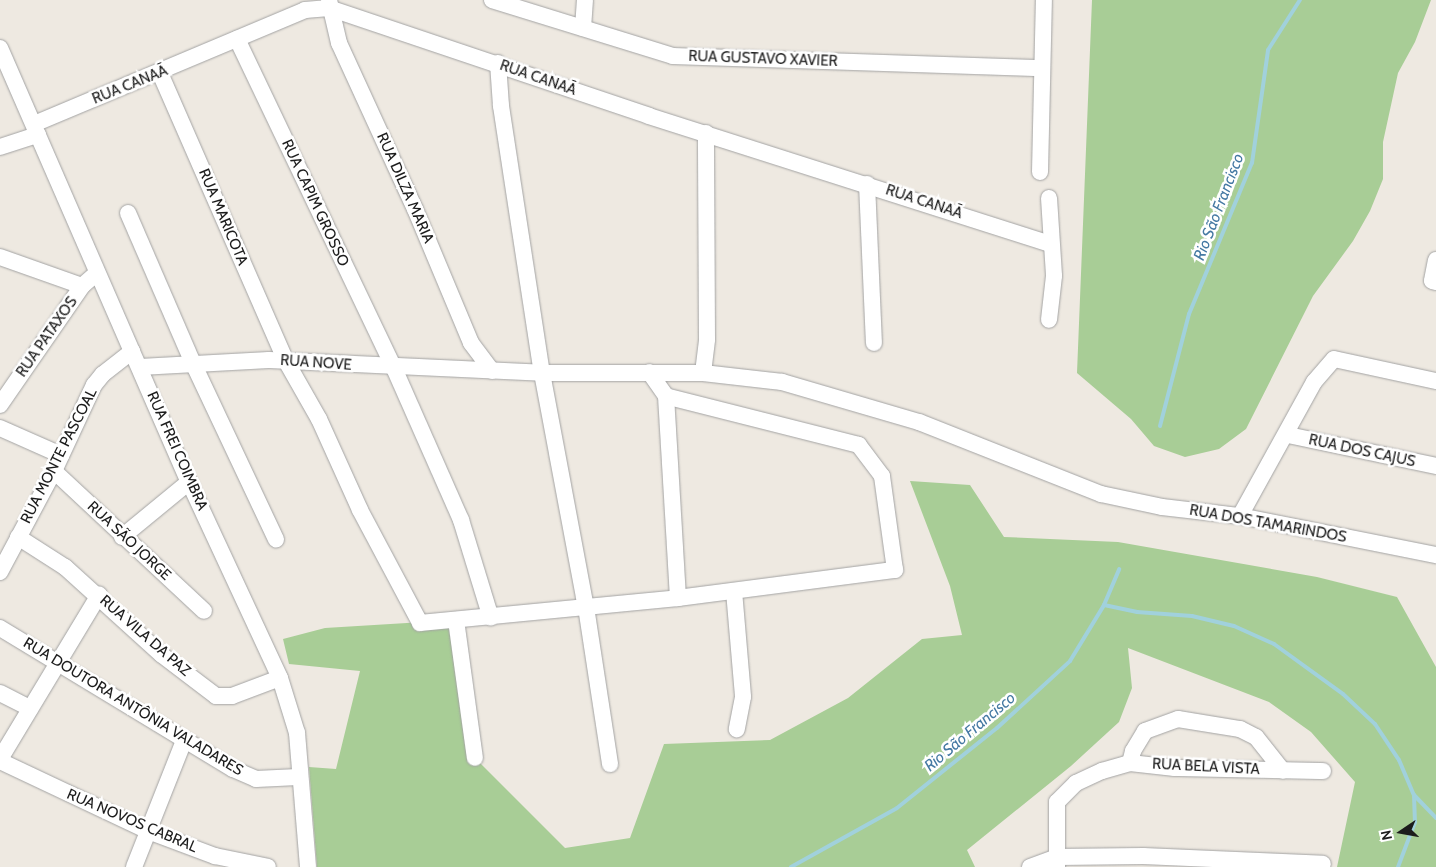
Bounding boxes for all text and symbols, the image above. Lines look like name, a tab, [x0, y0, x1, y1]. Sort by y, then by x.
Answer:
street label: RUA GUSTAVO XAVIER	[688, 47, 838, 71]
street label: RUA CANAÃ	[497, 57, 579, 99]
street label: RUA CANAÃ	[90, 62, 170, 108]
street label: RUA DILZA MARIA	[373, 130, 437, 246]
street label: RUA CAPIM GROSSO	[278, 136, 352, 270]
water label: Rio São Francisco	[1190, 151, 1248, 263]
street label: RUA MARICOTA	[195, 166, 251, 268]
street label: RUA CANAÃ	[883, 181, 965, 223]
street label: RUA PATAXOS	[13, 293, 81, 381]
street label: RUA NOVE	[280, 352, 352, 374]
street label: RUA MONTE PASCOAL	[17, 385, 101, 527]
street label: RUA FREI COIMBRA	[143, 389, 211, 513]
street label: RUA DOS CAJUS	[1307, 431, 1417, 471]
street label: RUA SÃO JORGE	[83, 498, 175, 584]
street label: RUA DOS TAMARINDOS	[1188, 501, 1348, 547]
street label: RUA VILA DA PAZ	[96, 592, 194, 680]
street label: RUA DOUTORA ANTÔNIA VALADARES	[20, 634, 246, 780]
water label: Rio São Francisco	[921, 688, 1019, 776]
street label: RUA BELA VISTA	[1152, 755, 1260, 779]
street label: RUA NOVOS CABRAL	[64, 785, 200, 857]
north arrow	[1376, 807, 1426, 857]
text: N	[1376, 828, 1396, 842]

